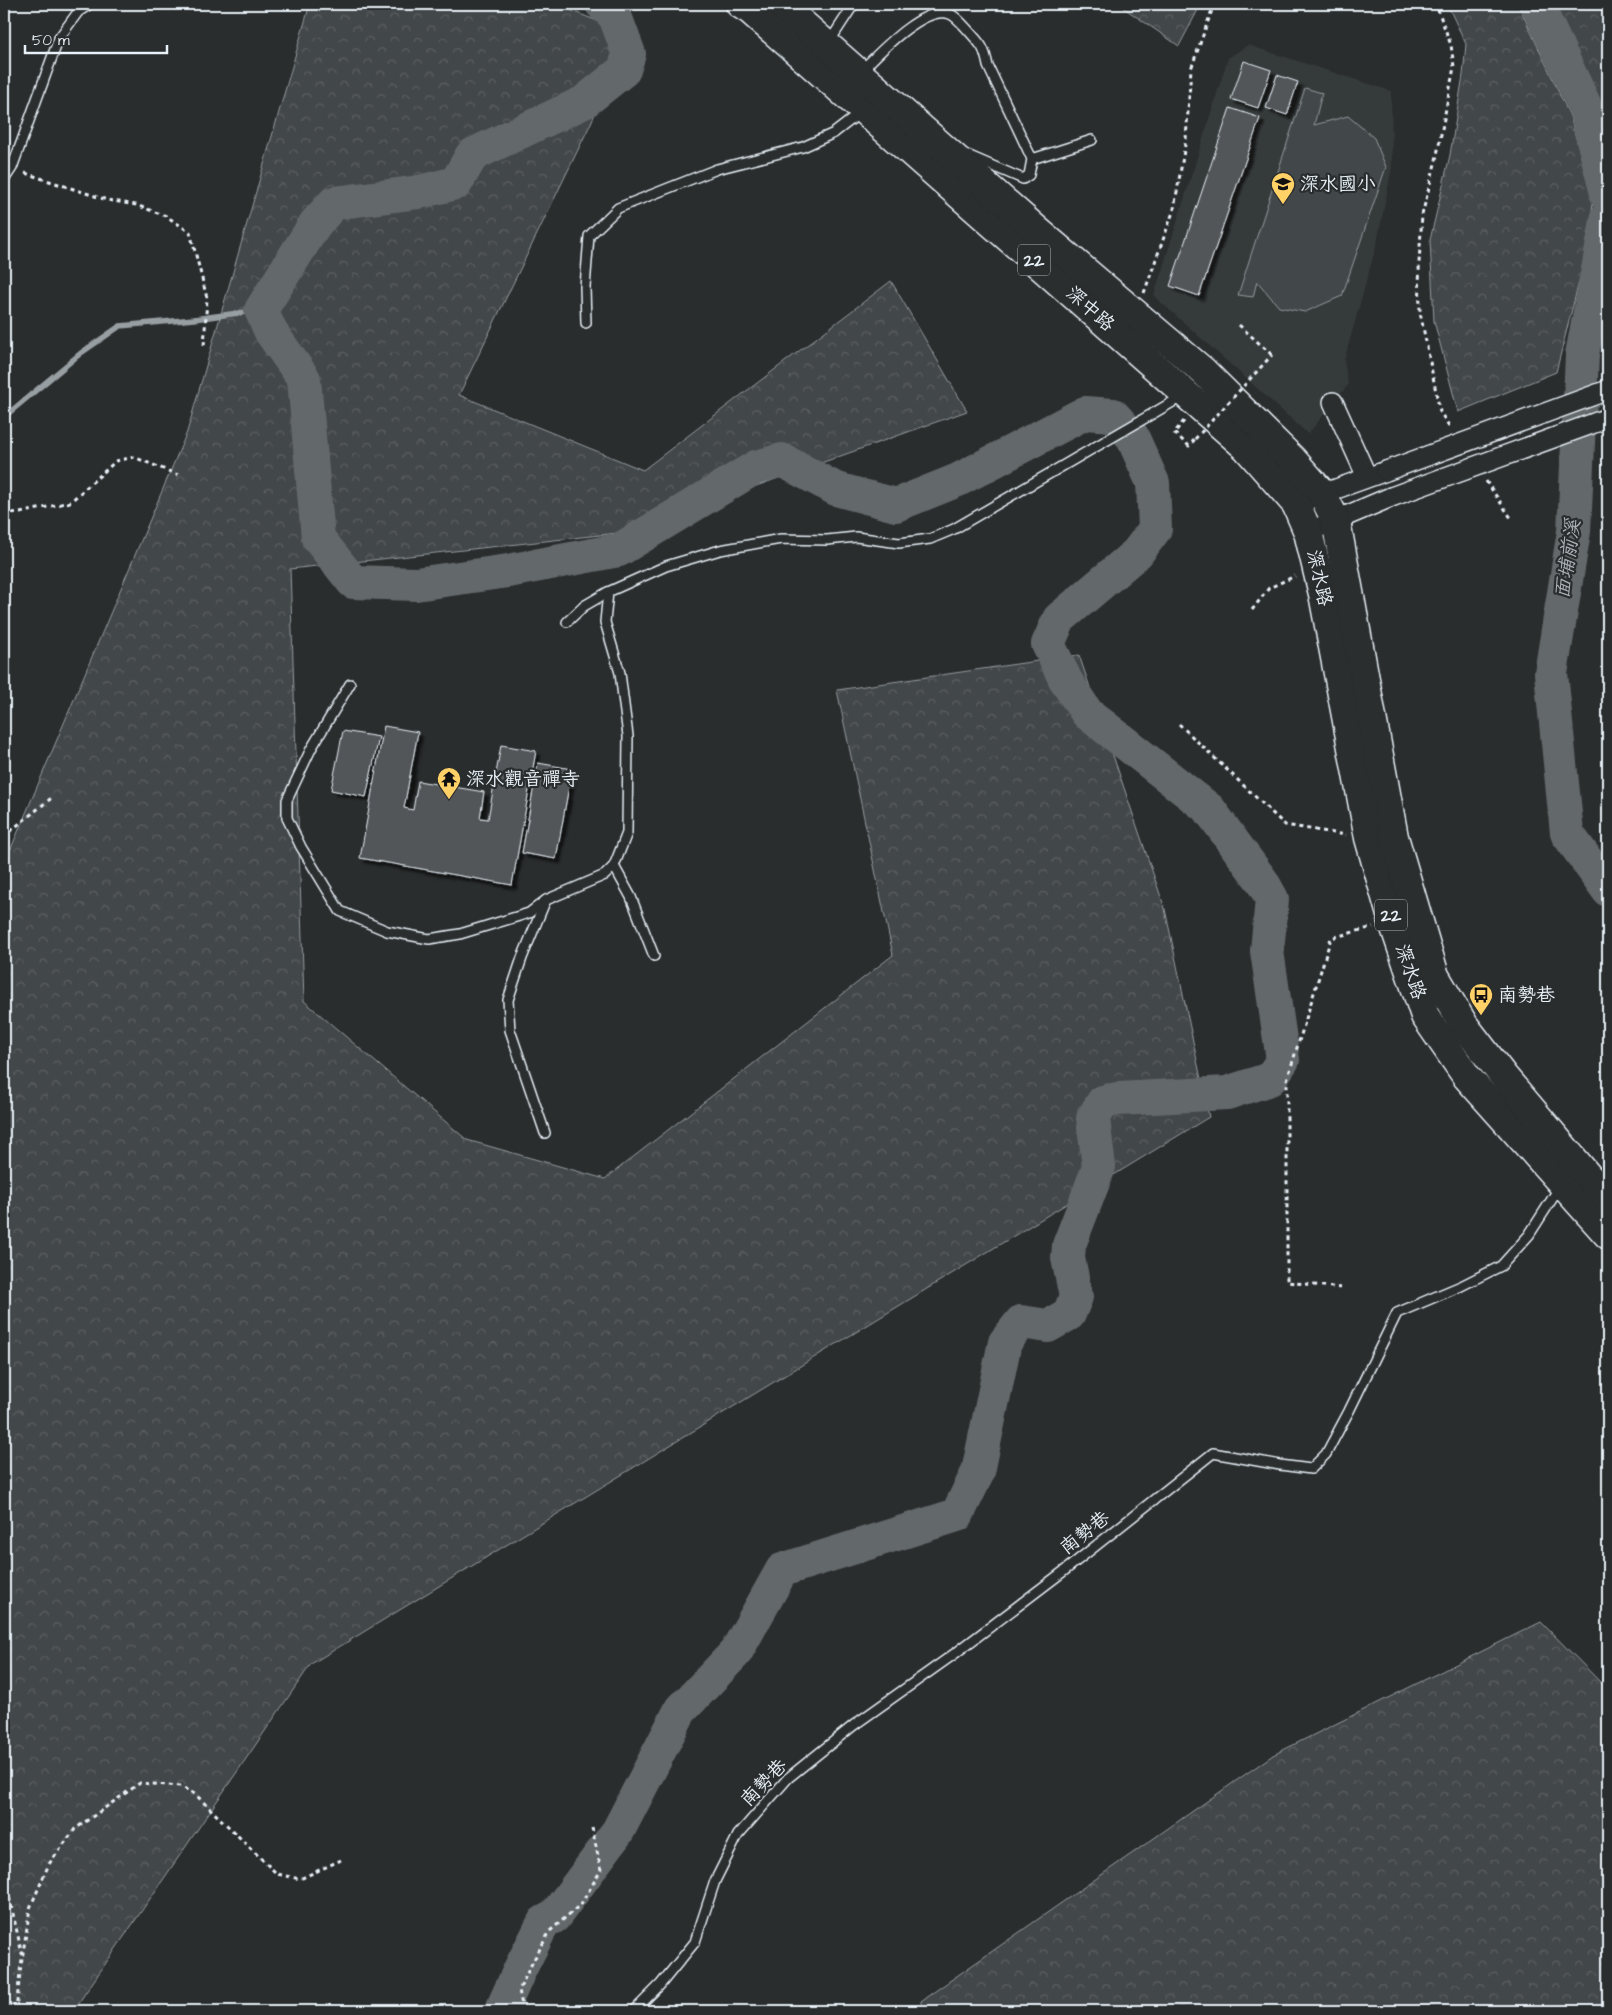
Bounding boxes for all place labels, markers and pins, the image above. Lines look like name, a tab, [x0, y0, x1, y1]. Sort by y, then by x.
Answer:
school or university icon: 深水國小	[1270, 171, 1296, 205]
place label: 深水國小	[1300, 171, 1376, 198]
temple icon: 深水觀音禪寺	[436, 766, 462, 800]
place label: 深水觀音禪寺	[466, 766, 580, 793]
bus stop icon: 南勢巷	[1468, 982, 1494, 1016]
place label: 南勢巷	[1498, 982, 1555, 1009]

